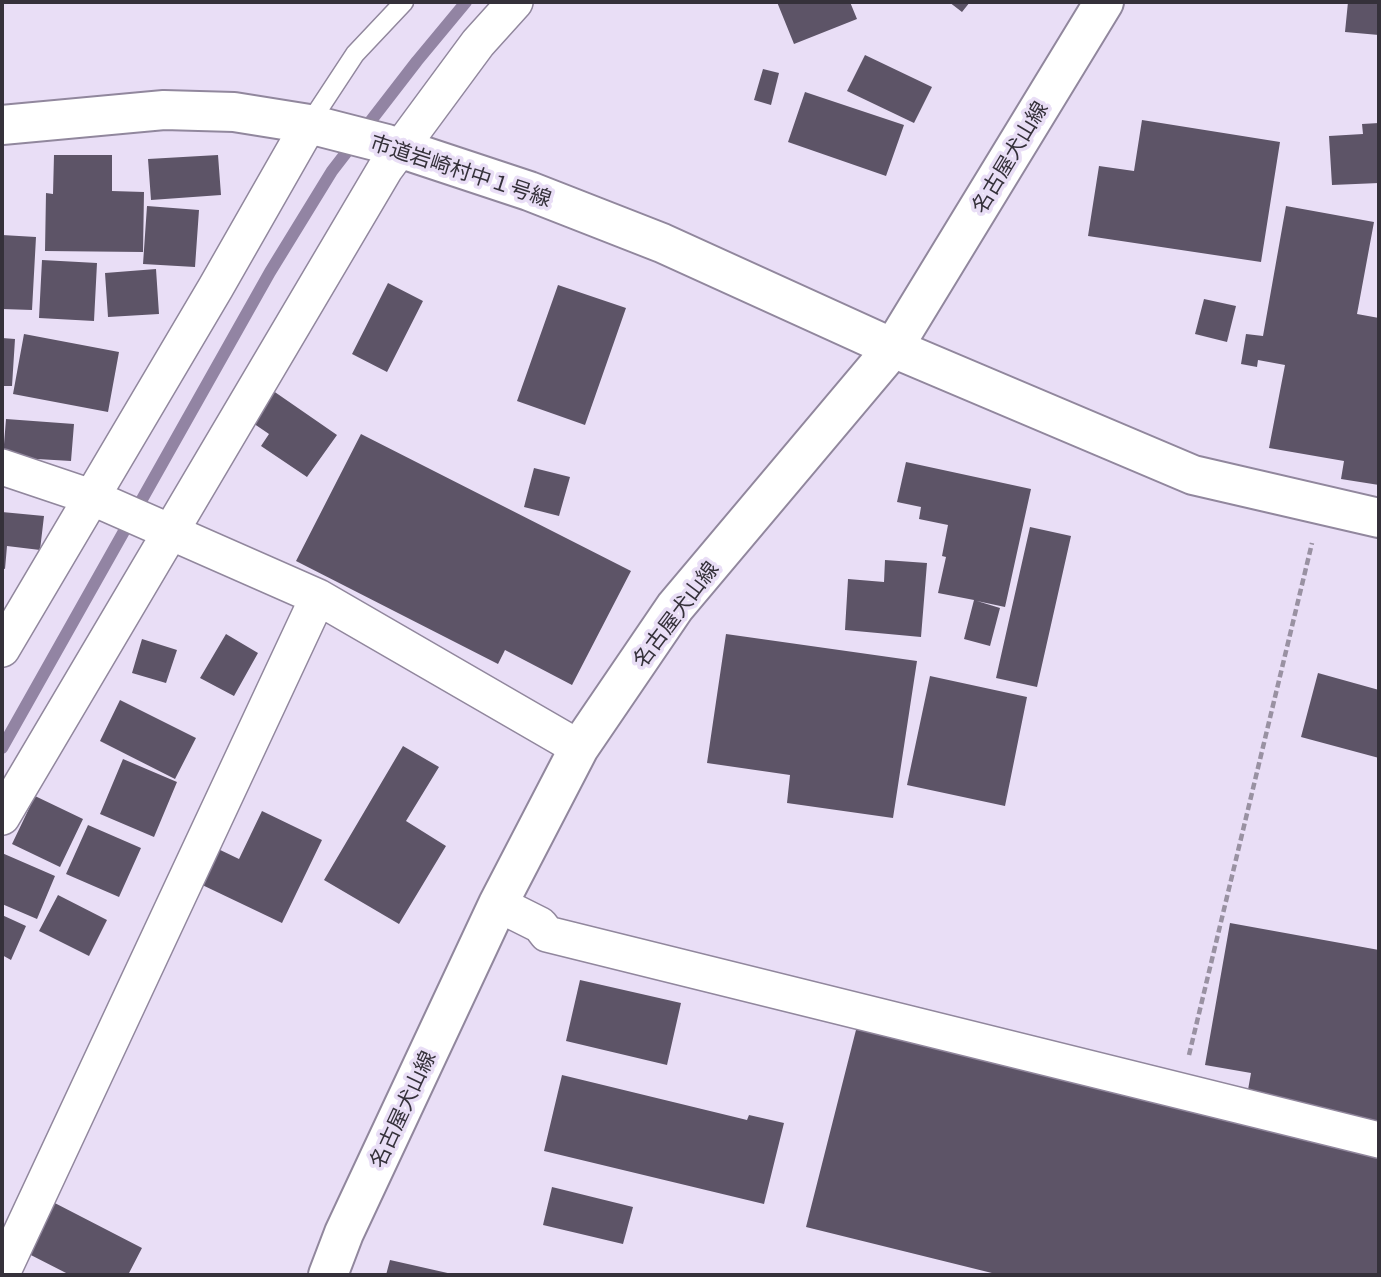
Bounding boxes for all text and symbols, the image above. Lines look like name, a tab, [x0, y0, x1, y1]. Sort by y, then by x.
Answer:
street label: 名古屋犬山線	[966, 97, 1052, 217]
street label: 市道岩崎村中１号線	[367, 129, 555, 211]
street label: 名古屋犬山線	[627, 556, 723, 672]
street label: 名古屋犬山線	[364, 1047, 440, 1171]

